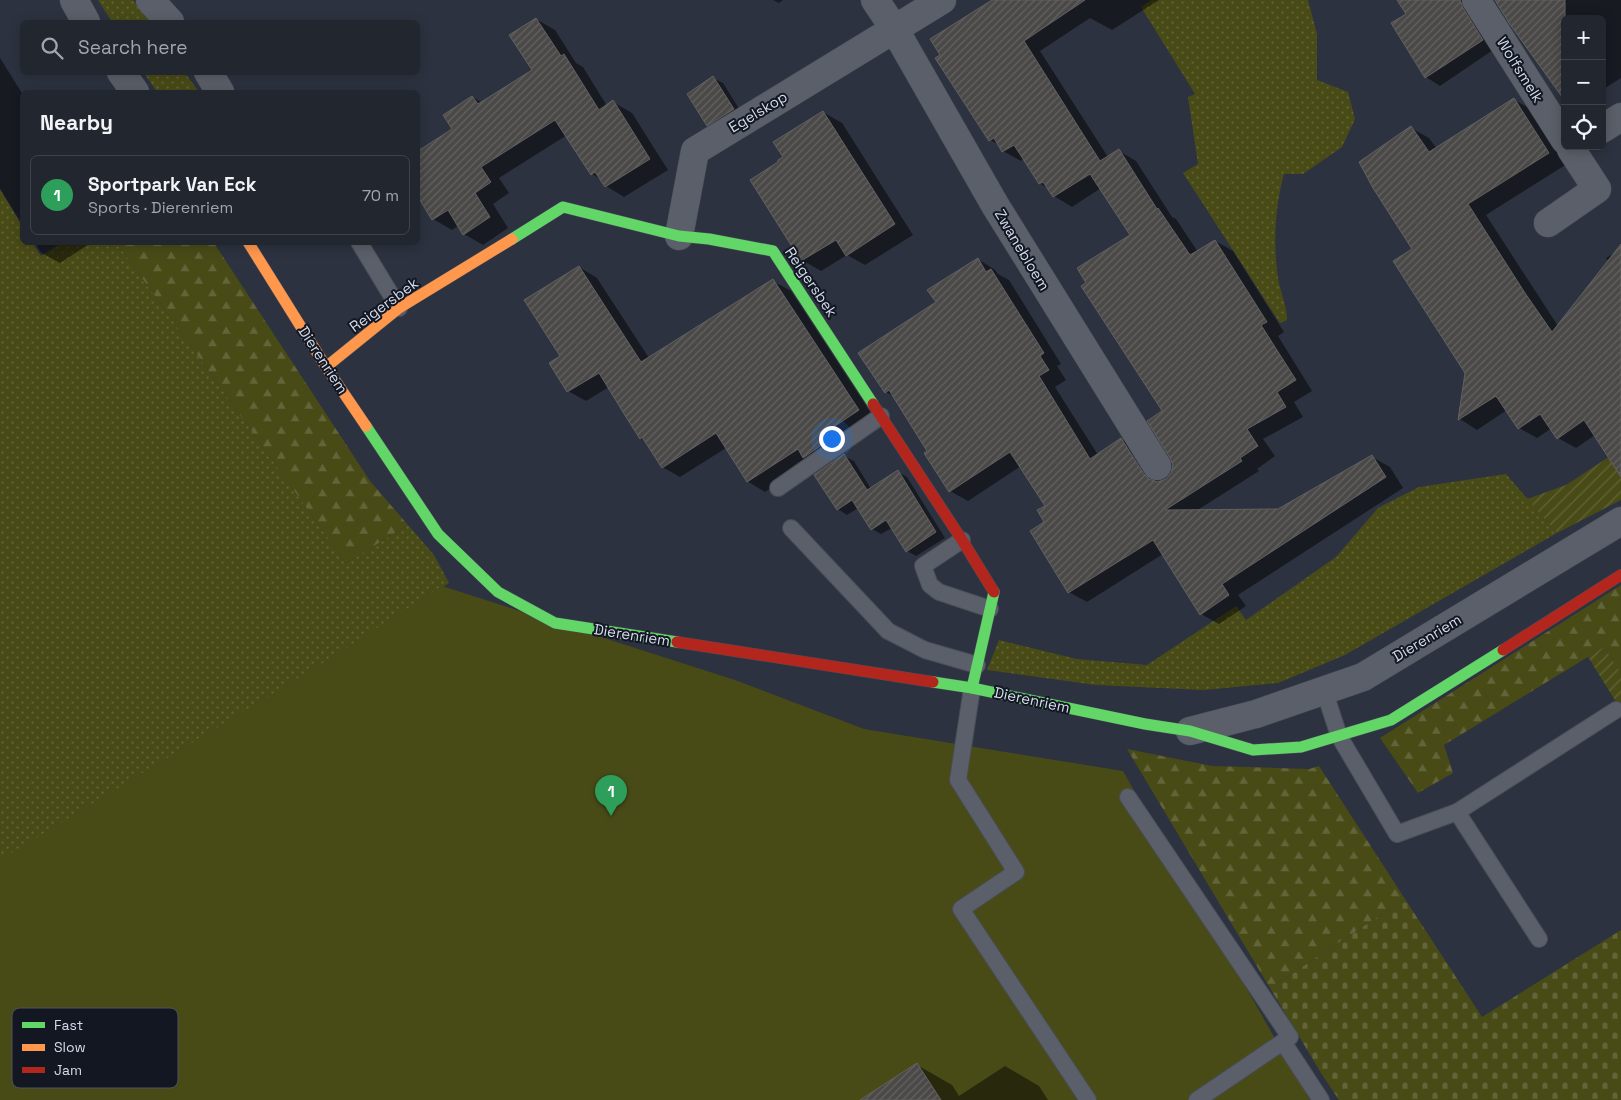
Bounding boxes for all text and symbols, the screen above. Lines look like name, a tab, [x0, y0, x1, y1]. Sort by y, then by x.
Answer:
map controls	[1561, 15, 1606, 150]
button: +	[1561, 15, 1606, 60]
search box	[20, 20, 420, 75]
street label: Wolfsmelk	[1493, 33, 1548, 106]
icon: search	[38, 34, 66, 62]
text: Search here	[78, 35, 188, 60]
button: −	[1561, 60, 1606, 105]
street label: Egelskop	[725, 87, 791, 136]
button: locate	[1561, 105, 1606, 150]
text: Nearby	[40, 109, 113, 136]
text: Sportpark Van Eck	[88, 172, 256, 197]
text: 1	[53, 185, 61, 206]
text: 70 m	[362, 185, 399, 206]
text: Sports · Dierenriem	[88, 197, 233, 218]
street label: Zwanebloem	[991, 206, 1054, 294]
street label: Reigersbek	[781, 243, 842, 320]
street label: Reigersbek	[346, 273, 422, 336]
street label: Dierenriem	[294, 322, 352, 397]
your location	[819, 426, 845, 452]
street label: Dierenriem	[1389, 610, 1465, 666]
street label: Dierenriem	[593, 619, 672, 650]
street label: Dierenriem	[992, 682, 1072, 717]
pin: 1	[595, 775, 627, 816]
legend	[12, 1008, 178, 1088]
text: Fast	[54, 1016, 83, 1034]
text: Slow	[54, 1038, 86, 1056]
text: Jam	[54, 1061, 82, 1079]

